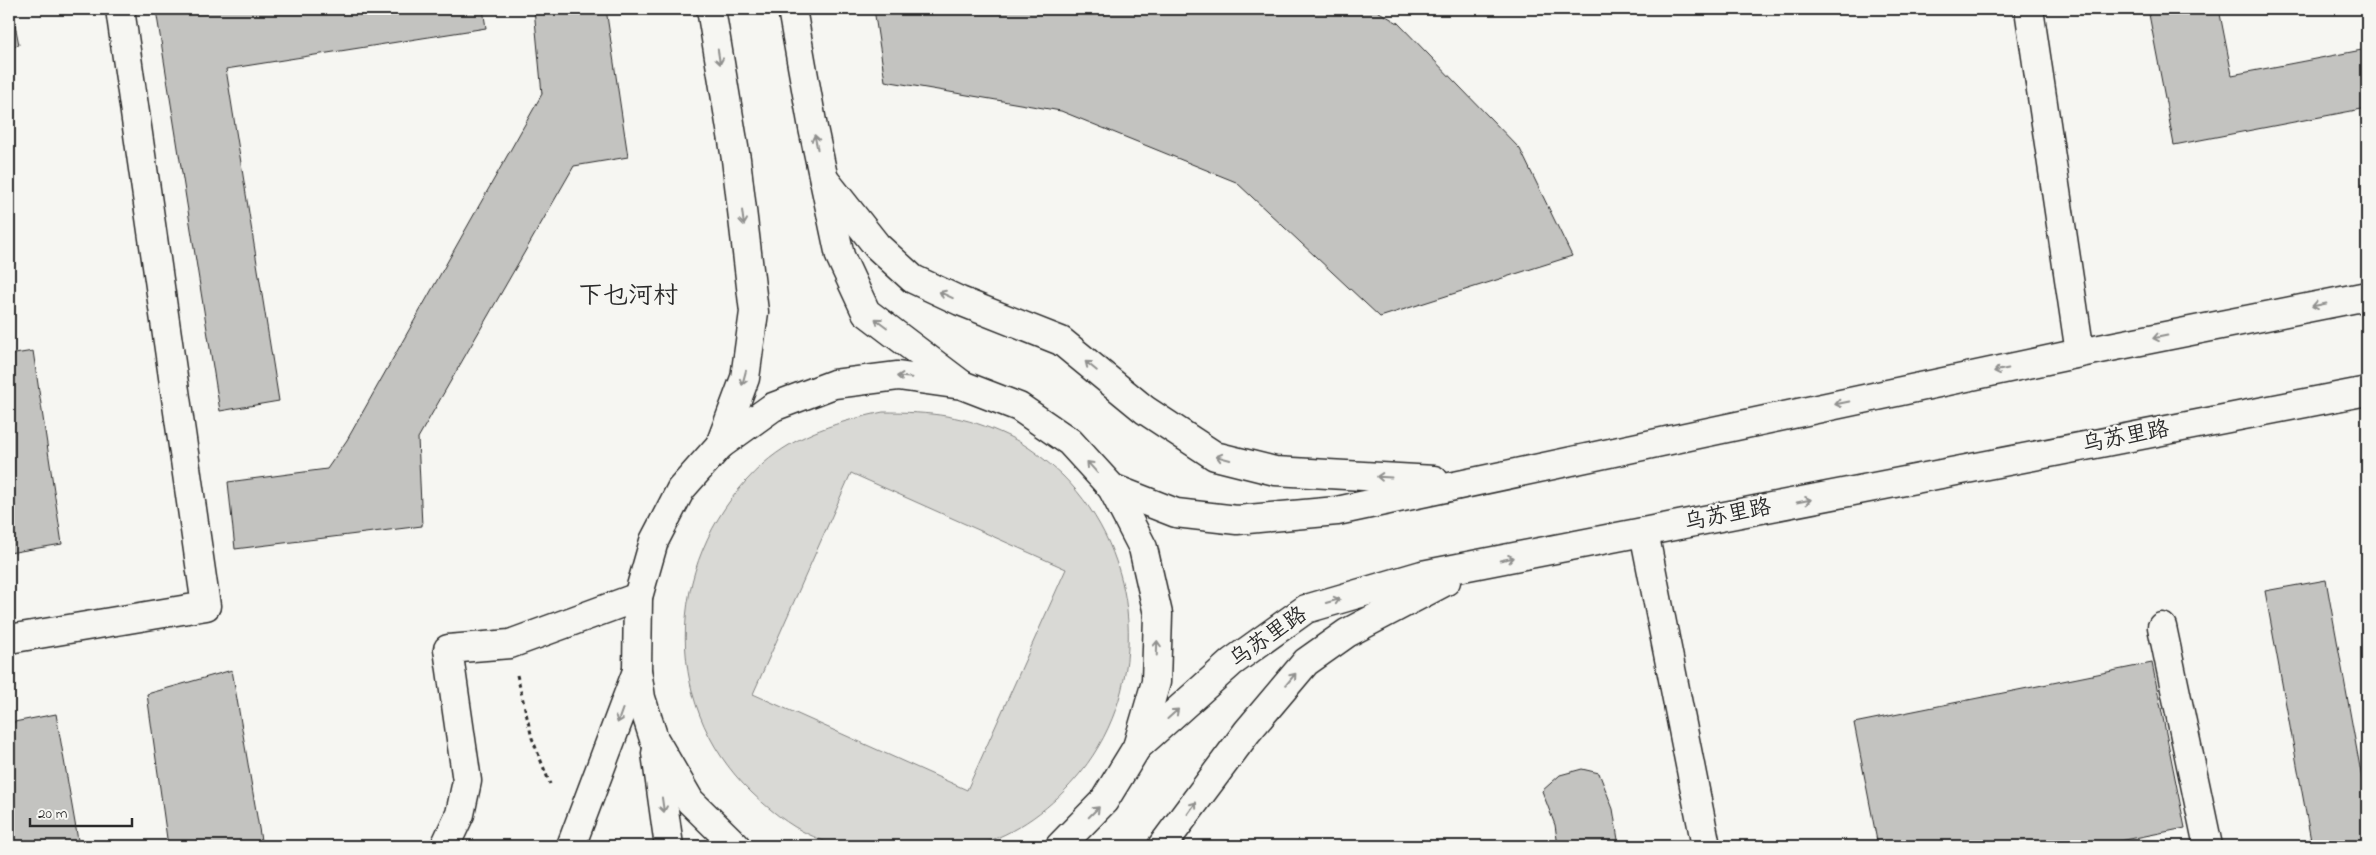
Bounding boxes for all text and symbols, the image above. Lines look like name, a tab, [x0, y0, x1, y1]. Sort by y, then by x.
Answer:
one-way arrow	[714, 48, 724, 64]
one-way arrow	[810, 134, 820, 150]
one-way arrow	[738, 209, 748, 225]
district label: 下乜河村	[578, 279, 678, 315]
one-way arrow	[939, 289, 954, 299]
one-way arrow	[2312, 301, 2328, 310]
one-way arrow	[875, 318, 888, 329]
one-way arrow	[2153, 333, 2169, 342]
one-way arrow	[1084, 360, 1097, 371]
one-way arrow	[1993, 366, 2009, 375]
one-way arrow	[739, 370, 748, 386]
one-way arrow	[896, 373, 912, 382]
one-way arrow	[1834, 399, 1850, 408]
street label: 乌苏里路	[2080, 414, 2172, 462]
one-way arrow	[1216, 453, 1232, 462]
one-way arrow	[1086, 460, 1098, 473]
one-way arrow	[1376, 473, 1392, 482]
street label: 乌苏里路	[1682, 492, 1774, 540]
one-way arrow	[1796, 496, 1812, 505]
one-way arrow	[1499, 553, 1515, 563]
one-way arrow	[1324, 596, 1340, 606]
street label: 乌苏里路	[1224, 600, 1314, 676]
one-way arrow	[1152, 640, 1162, 656]
one-way arrow	[1285, 673, 1297, 686]
one-way arrow	[615, 707, 624, 723]
one-way arrow	[1167, 709, 1180, 720]
scale bar	[30, 795, 132, 827]
one-way arrow	[658, 796, 668, 812]
one-way arrow	[1187, 801, 1197, 815]
text: 20 m	[38, 803, 68, 825]
one-way arrow	[1088, 805, 1100, 818]

